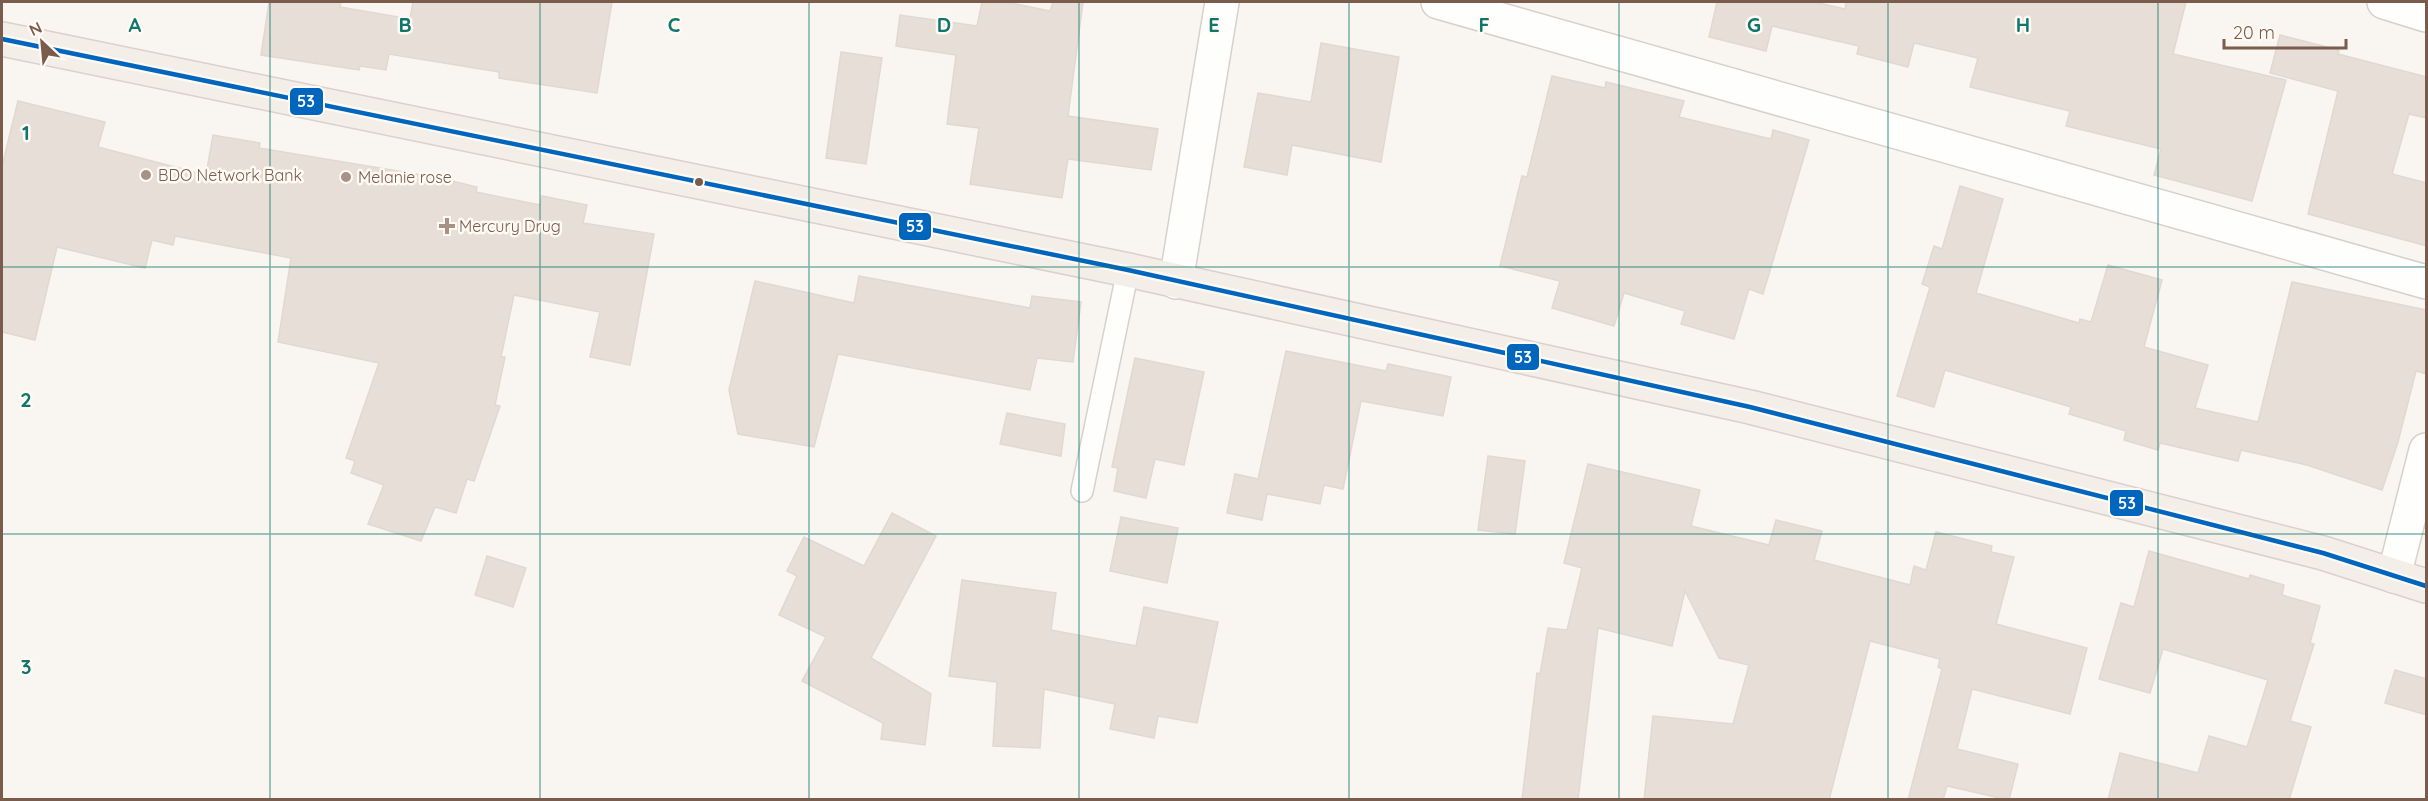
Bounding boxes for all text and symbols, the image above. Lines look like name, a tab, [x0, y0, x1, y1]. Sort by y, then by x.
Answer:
north arrow	[12, 12, 72, 72]
text: A	[129, 12, 142, 37]
text: B	[398, 12, 412, 37]
text: C	[668, 12, 681, 37]
text: D	[937, 12, 951, 37]
text: E	[1208, 12, 1220, 37]
text: F	[1478, 12, 1490, 37]
text: G	[1747, 12, 1761, 37]
text: H	[2016, 12, 2030, 37]
scale bar	[2224, 12, 2346, 50]
text: N	[26, 17, 45, 40]
text: 20 m	[2233, 21, 2275, 44]
line badge: 53	[289, 87, 324, 116]
text: 53	[297, 91, 315, 111]
text: 1	[22, 120, 30, 145]
place label: BDO Network Bank	[158, 165, 302, 185]
place label: Melanie rose	[358, 167, 452, 187]
marker: BDO Network Bank	[139, 168, 153, 182]
marker: Melanie rose	[339, 170, 353, 184]
unlabelled marker	[693, 176, 705, 188]
line badge: 53	[898, 212, 932, 241]
place label: Mercury Drug	[459, 216, 561, 236]
text: 53	[906, 216, 924, 236]
marker: Mercury Drug	[440, 219, 454, 233]
line badge: 53	[1506, 343, 1540, 371]
text: 53	[1514, 347, 1532, 367]
text: 2	[20, 387, 32, 412]
line badge: 53	[2109, 489, 2144, 517]
text: 53	[2118, 493, 2136, 513]
text: 3	[21, 654, 31, 679]

